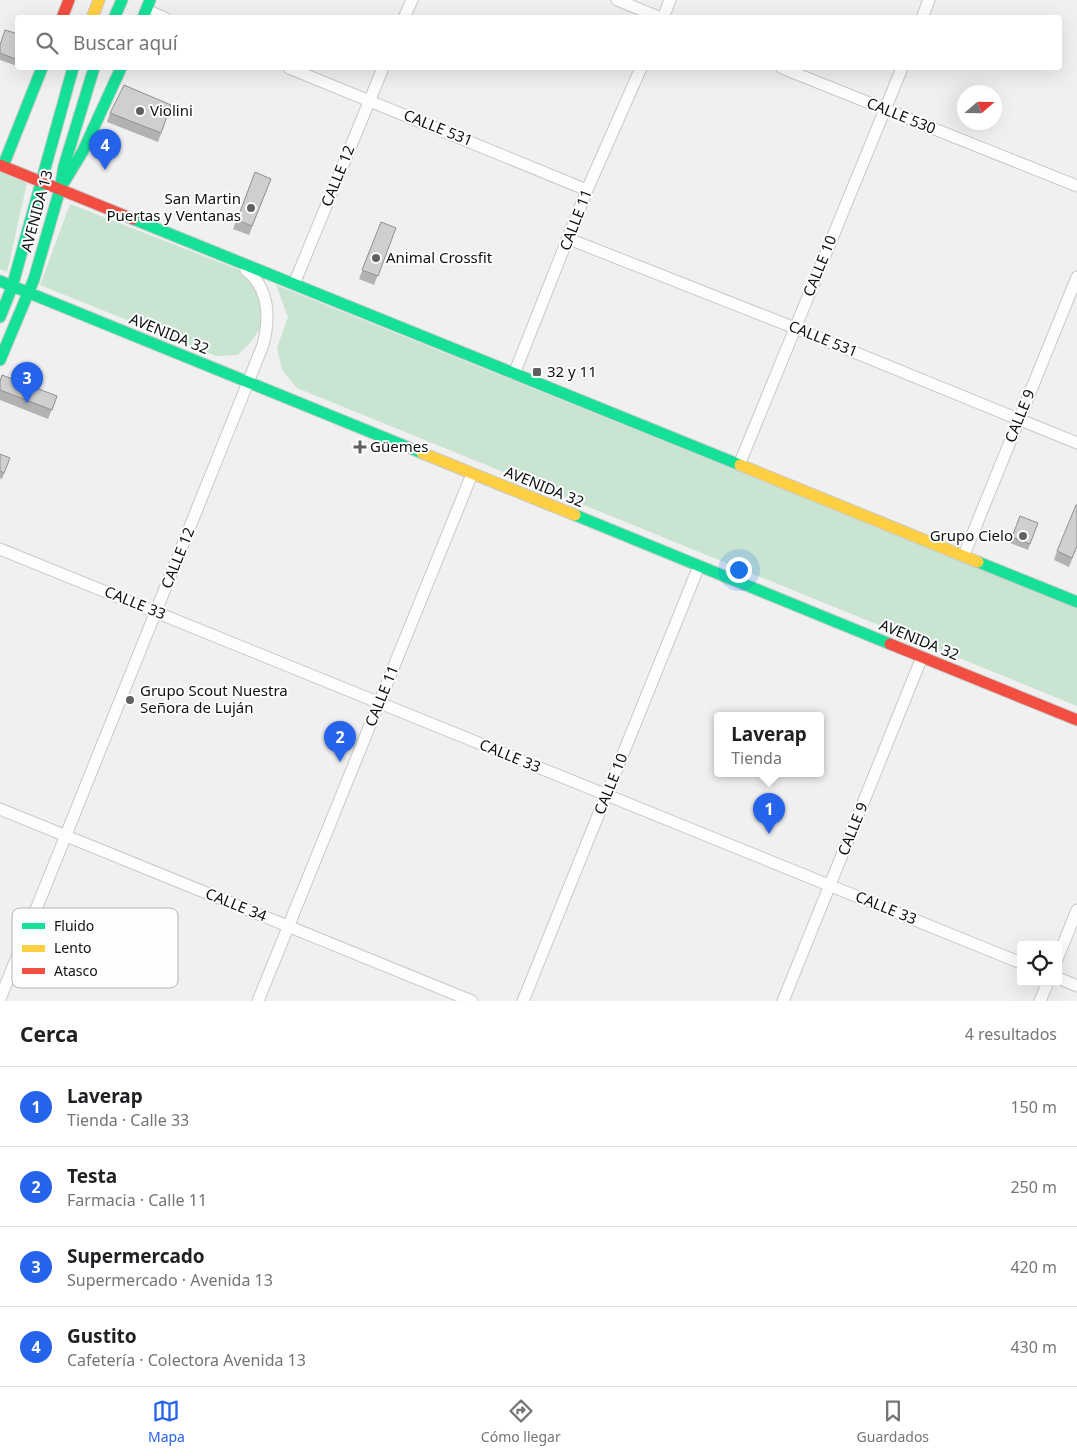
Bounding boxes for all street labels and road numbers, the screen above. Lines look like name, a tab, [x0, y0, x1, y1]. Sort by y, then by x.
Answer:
street label: CALLE 530	[864, 92, 939, 138]
street label: CALLE 531	[401, 104, 476, 150]
street label: CALLE 12	[316, 142, 358, 209]
street label: AVENIDA 13	[15, 168, 57, 254]
street label: CALLE 11	[554, 186, 596, 253]
street label: CALLE 10	[798, 232, 840, 299]
street label: AVENIDA 32	[127, 308, 212, 358]
street label: CALLE 531	[786, 315, 861, 361]
street label: CALLE 9	[999, 386, 1039, 445]
street label: AVENIDA 32	[502, 461, 587, 511]
street label: CALLE 12	[156, 524, 198, 591]
street label: CALLE 33	[102, 581, 169, 623]
street label: AVENIDA 32	[877, 614, 962, 664]
street label: CALLE 11	[360, 662, 402, 729]
street label: CALLE 33	[477, 734, 544, 776]
street label: CALLE 10	[589, 750, 631, 817]
street label: CALLE 9	[832, 799, 872, 858]
street label: CALLE 34	[203, 883, 270, 926]
street label: CALLE 33	[853, 886, 920, 928]

